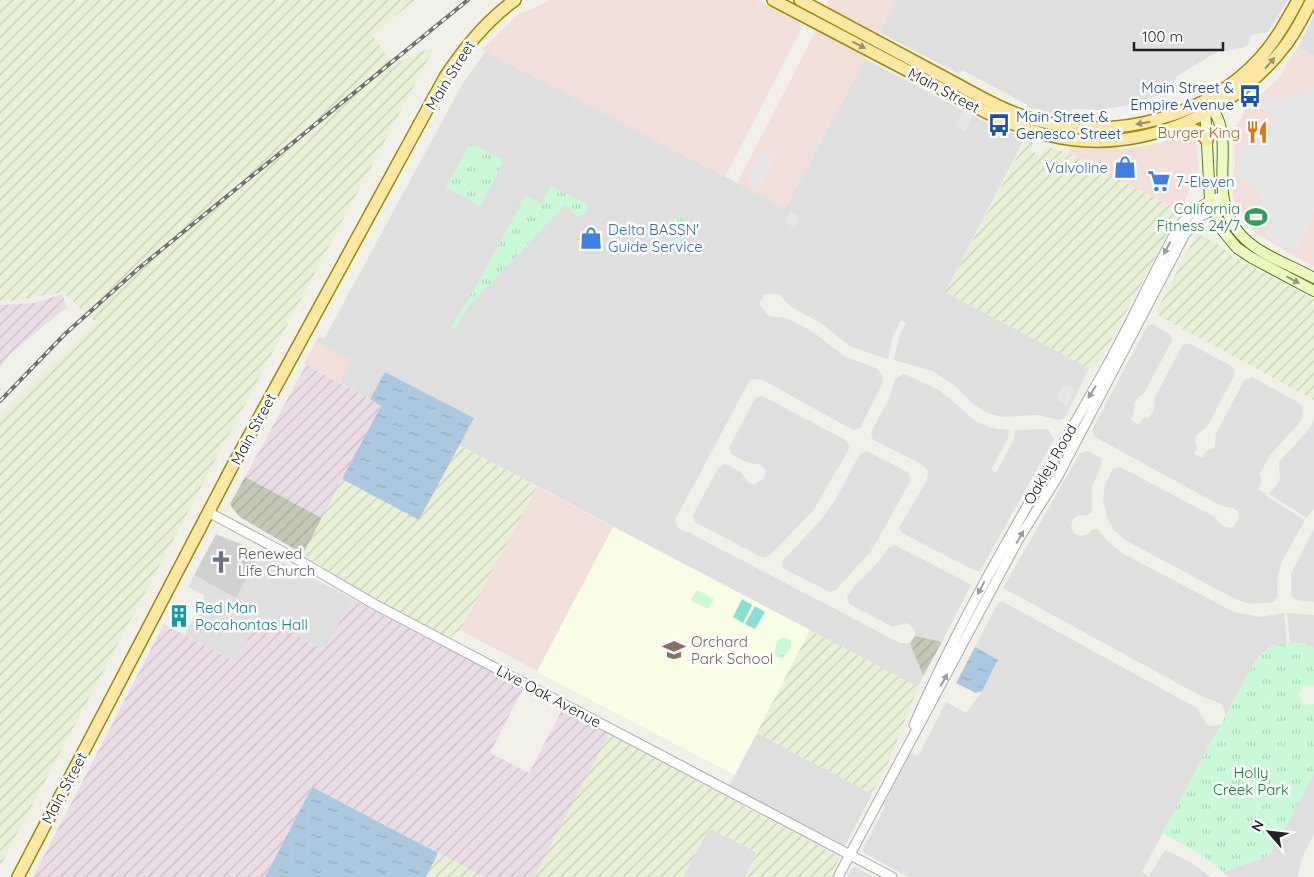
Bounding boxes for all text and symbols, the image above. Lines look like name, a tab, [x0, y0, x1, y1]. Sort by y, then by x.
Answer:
scale bar	[1134, 20, 1223, 52]
text: 100 m	[1142, 27, 1183, 46]
street label: Main Street	[421, 37, 479, 113]
one-way arrow	[851, 41, 866, 49]
one-way arrow	[1264, 58, 1276, 70]
street label: Main Street	[905, 63, 983, 117]
place label: Main Street & Empire Avenue	[1130, 78, 1234, 114]
bus stop icon: Main Street & Empire Avenue	[1237, 83, 1263, 109]
place label: Main Street & Genesco Street	[1016, 107, 1121, 143]
bus stop icon: Main Street & Genesco Street	[986, 112, 1012, 138]
one-way arrow	[1134, 119, 1150, 127]
restaurant icon: Burger King	[1244, 119, 1270, 145]
place label: Burger King	[1157, 123, 1240, 142]
shop icon: Valvoline	[1112, 154, 1138, 180]
place label: Valvoline	[1045, 158, 1108, 177]
supermarket icon: 7-Eleven	[1146, 168, 1172, 194]
place label: 7-Eleven	[1176, 172, 1235, 191]
place label: California Fitness 24/7	[1156, 199, 1240, 235]
sports icon: California Fitness 24/7	[1243, 204, 1269, 230]
place label: Delta BASSN' Guide Service	[608, 220, 703, 256]
shop icon: Delta BASSN' Guide Service	[578, 225, 604, 251]
one-way arrow	[1163, 241, 1171, 255]
one-way arrow	[1286, 276, 1300, 284]
one-way arrow	[1087, 385, 1096, 398]
street label: Main Street	[226, 390, 280, 468]
street label: Oakley Road	[1019, 420, 1081, 508]
one-way arrow	[1016, 530, 1025, 543]
place label: Renewed Life Church	[238, 544, 315, 580]
church icon: Renewed Life Church	[208, 549, 234, 575]
one-way arrow	[977, 581, 985, 596]
place label: Red Man Pocahontas Hall	[195, 598, 308, 634]
building icon: Red Man Pocahontas Hall	[166, 603, 192, 629]
place label: Orchard Park School	[691, 632, 773, 668]
school or university icon: Orchard Park School	[661, 637, 687, 663]
street label: Live Oak Avenue	[493, 660, 605, 732]
one-way arrow	[940, 673, 948, 687]
street label: Main Street	[37, 749, 91, 827]
park label: Holly Creek Park	[1213, 763, 1289, 799]
north arrow	[1244, 807, 1294, 857]
text: N	[1247, 817, 1268, 835]

